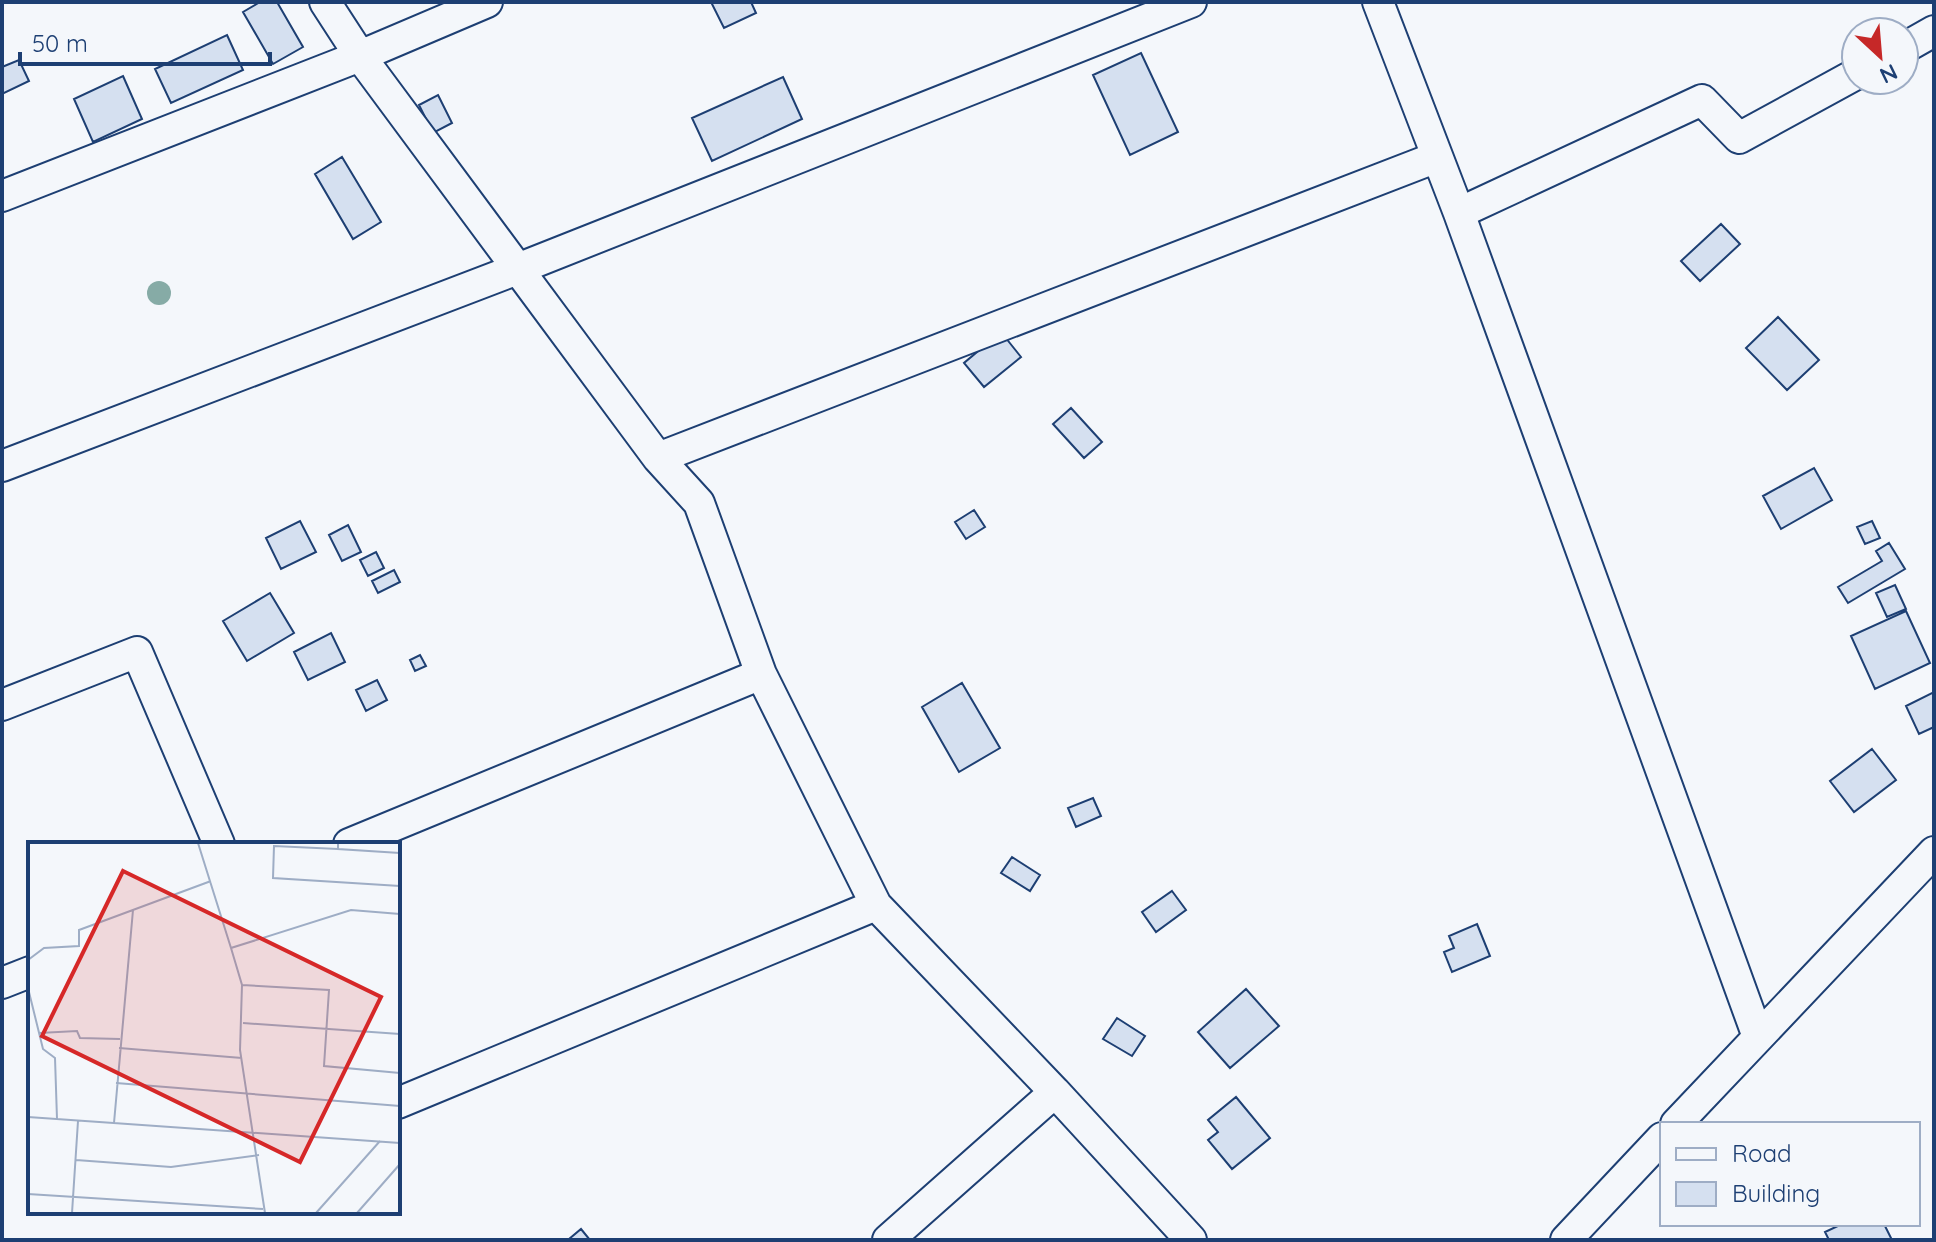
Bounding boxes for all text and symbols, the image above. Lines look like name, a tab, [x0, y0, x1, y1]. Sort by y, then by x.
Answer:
scale bar	[20, 16, 270, 66]
north arrow	[1840, 16, 1920, 96]
text: 50 m	[32, 28, 88, 58]
text: N	[1875, 58, 1902, 90]
inset map	[28, 842, 400, 1214]
legend	[1660, 1122, 1920, 1226]
text: Road	[1732, 1138, 1792, 1168]
text: Building	[1732, 1178, 1820, 1208]

